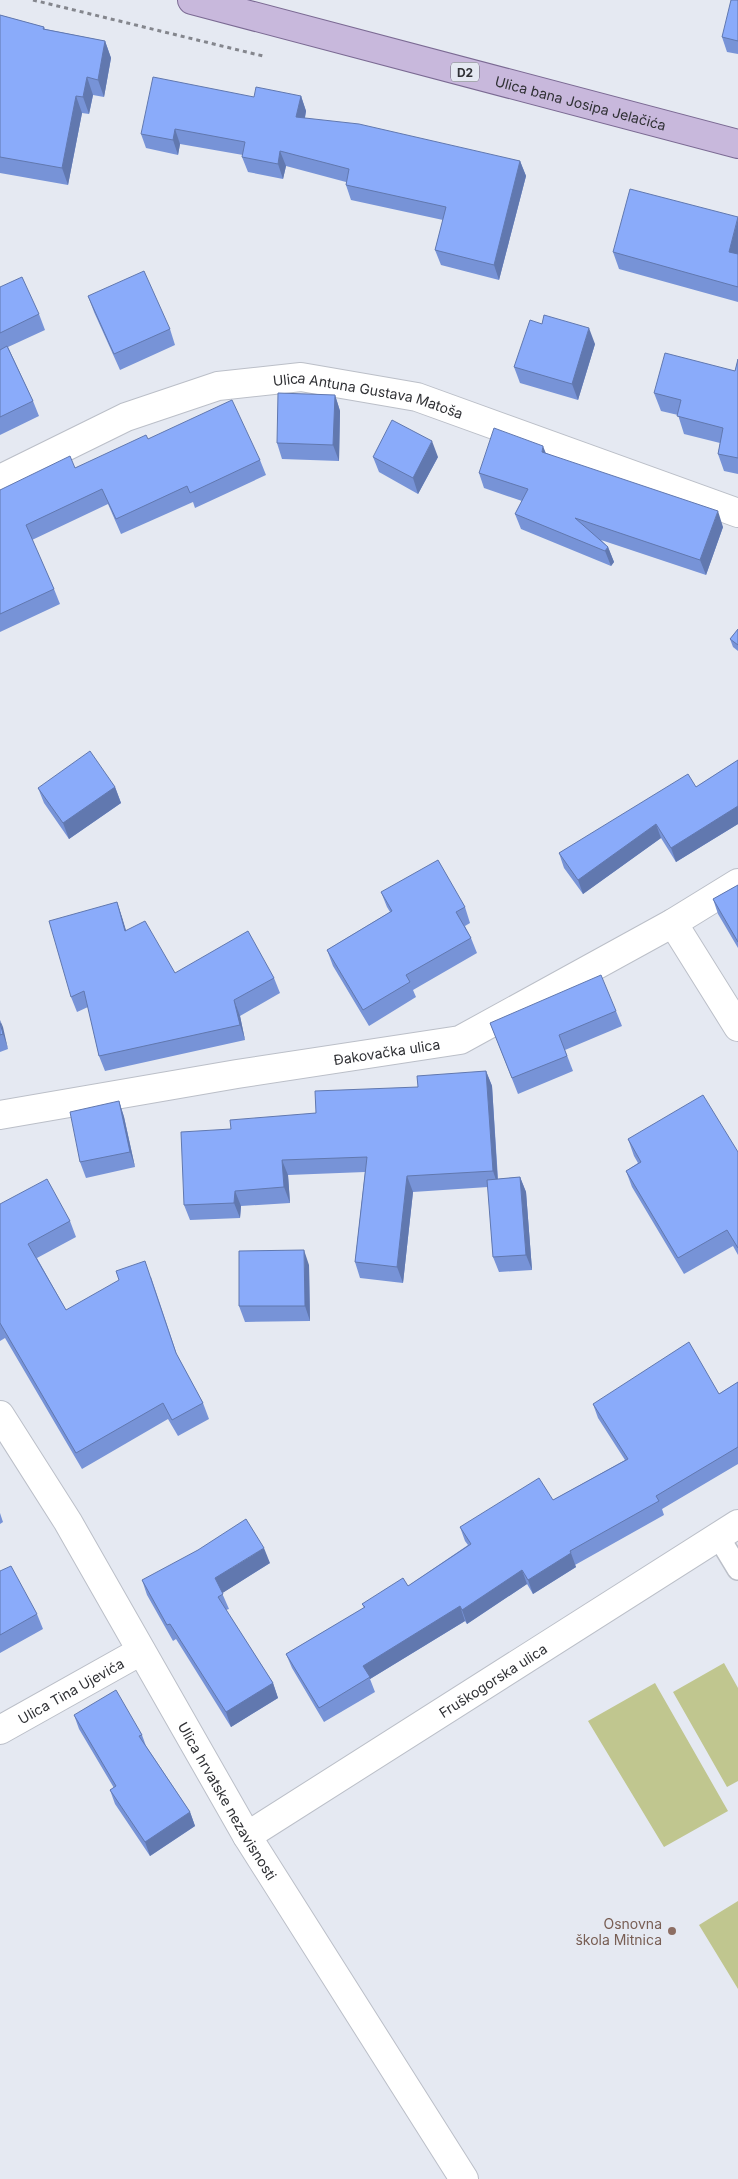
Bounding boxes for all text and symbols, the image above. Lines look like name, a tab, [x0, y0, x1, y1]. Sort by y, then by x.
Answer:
road number: D2	[451, 62, 479, 82]
street label: Ulica bana Josipa Jelačića	[493, 72, 668, 133]
street label: Ulica Antuna Gustava Matoša	[272, 368, 466, 422]
street label: Đakovačka ulica	[332, 1035, 441, 1068]
street label: Fruškogorska ulica	[435, 1639, 550, 1721]
street label: Ulica Tina Ujevića	[15, 1654, 127, 1727]
street label: Ulica hrvatske nezavisnosti	[175, 1719, 281, 1883]
place label: Osnovna škola Mitnica	[575, 1915, 662, 1948]
marker: Osnovna škola Mitnica	[666, 1925, 678, 1937]

